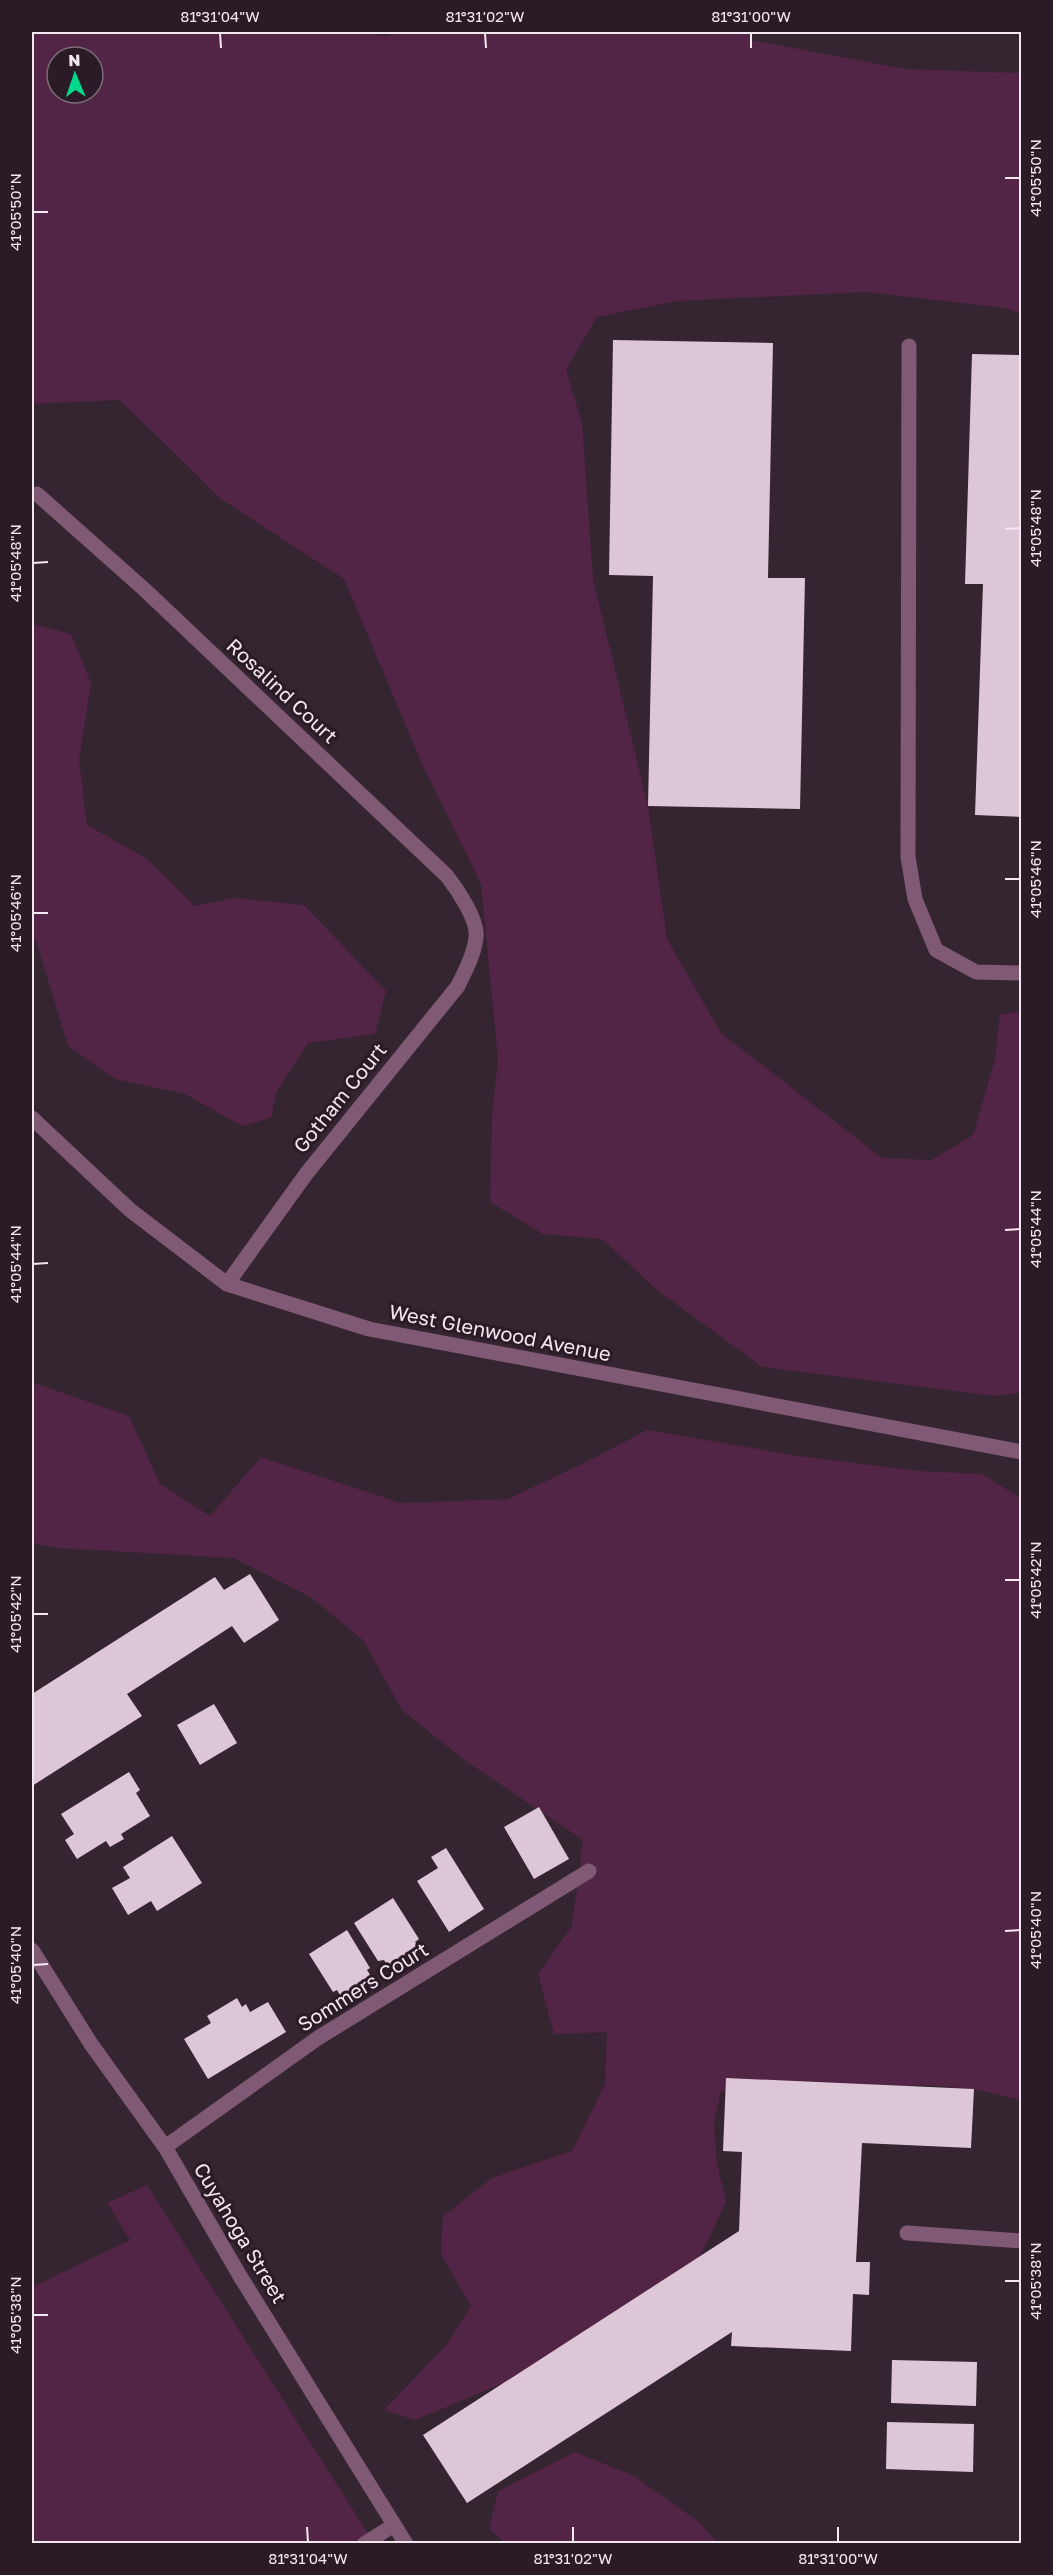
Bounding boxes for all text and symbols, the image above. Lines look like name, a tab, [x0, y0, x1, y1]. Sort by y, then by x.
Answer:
text: 81°31'04"W	[180, 7, 260, 25]
text: 81°31'02"W	[446, 7, 524, 25]
text: 81°31'00"W	[711, 7, 791, 25]
north arrow	[45, 45, 105, 105]
text: N	[68, 50, 81, 70]
text: 41°05'50"N	[1026, 139, 1044, 217]
text: 41°05'50"N	[6, 173, 24, 251]
text: 41°05'48"N	[1026, 489, 1044, 567]
text: 41°05'48"N	[6, 524, 24, 602]
street label: Rosalind Court	[222, 633, 343, 748]
text: 41°05'46"N	[1026, 840, 1044, 918]
text: 41°05'46"N	[6, 874, 24, 952]
street label: Gotham Court	[288, 1038, 391, 1157]
text: 41°05'44"N	[1026, 1190, 1044, 1268]
text: 41°05'44"N	[6, 1225, 24, 1303]
street label: West Glenwood Avenue	[387, 1299, 613, 1365]
text: 41°05'42"N	[1026, 1541, 1044, 1619]
text: 41°05'42"N	[6, 1575, 24, 1653]
text: 41°05'40"N	[1026, 1891, 1044, 1969]
text: 41°05'40"N	[6, 1926, 24, 2004]
street label: Sommers Court	[293, 1936, 432, 2036]
street label: Cuyahoga Street	[189, 2158, 292, 2307]
text: 41°05'38"N	[1026, 2242, 1044, 2320]
text: 41°05'38"N	[6, 2276, 24, 2354]
text: 81°31'04"W	[268, 2549, 348, 2567]
text: 81°31'02"W	[534, 2549, 612, 2567]
text: 81°31'00"W	[798, 2549, 878, 2567]

